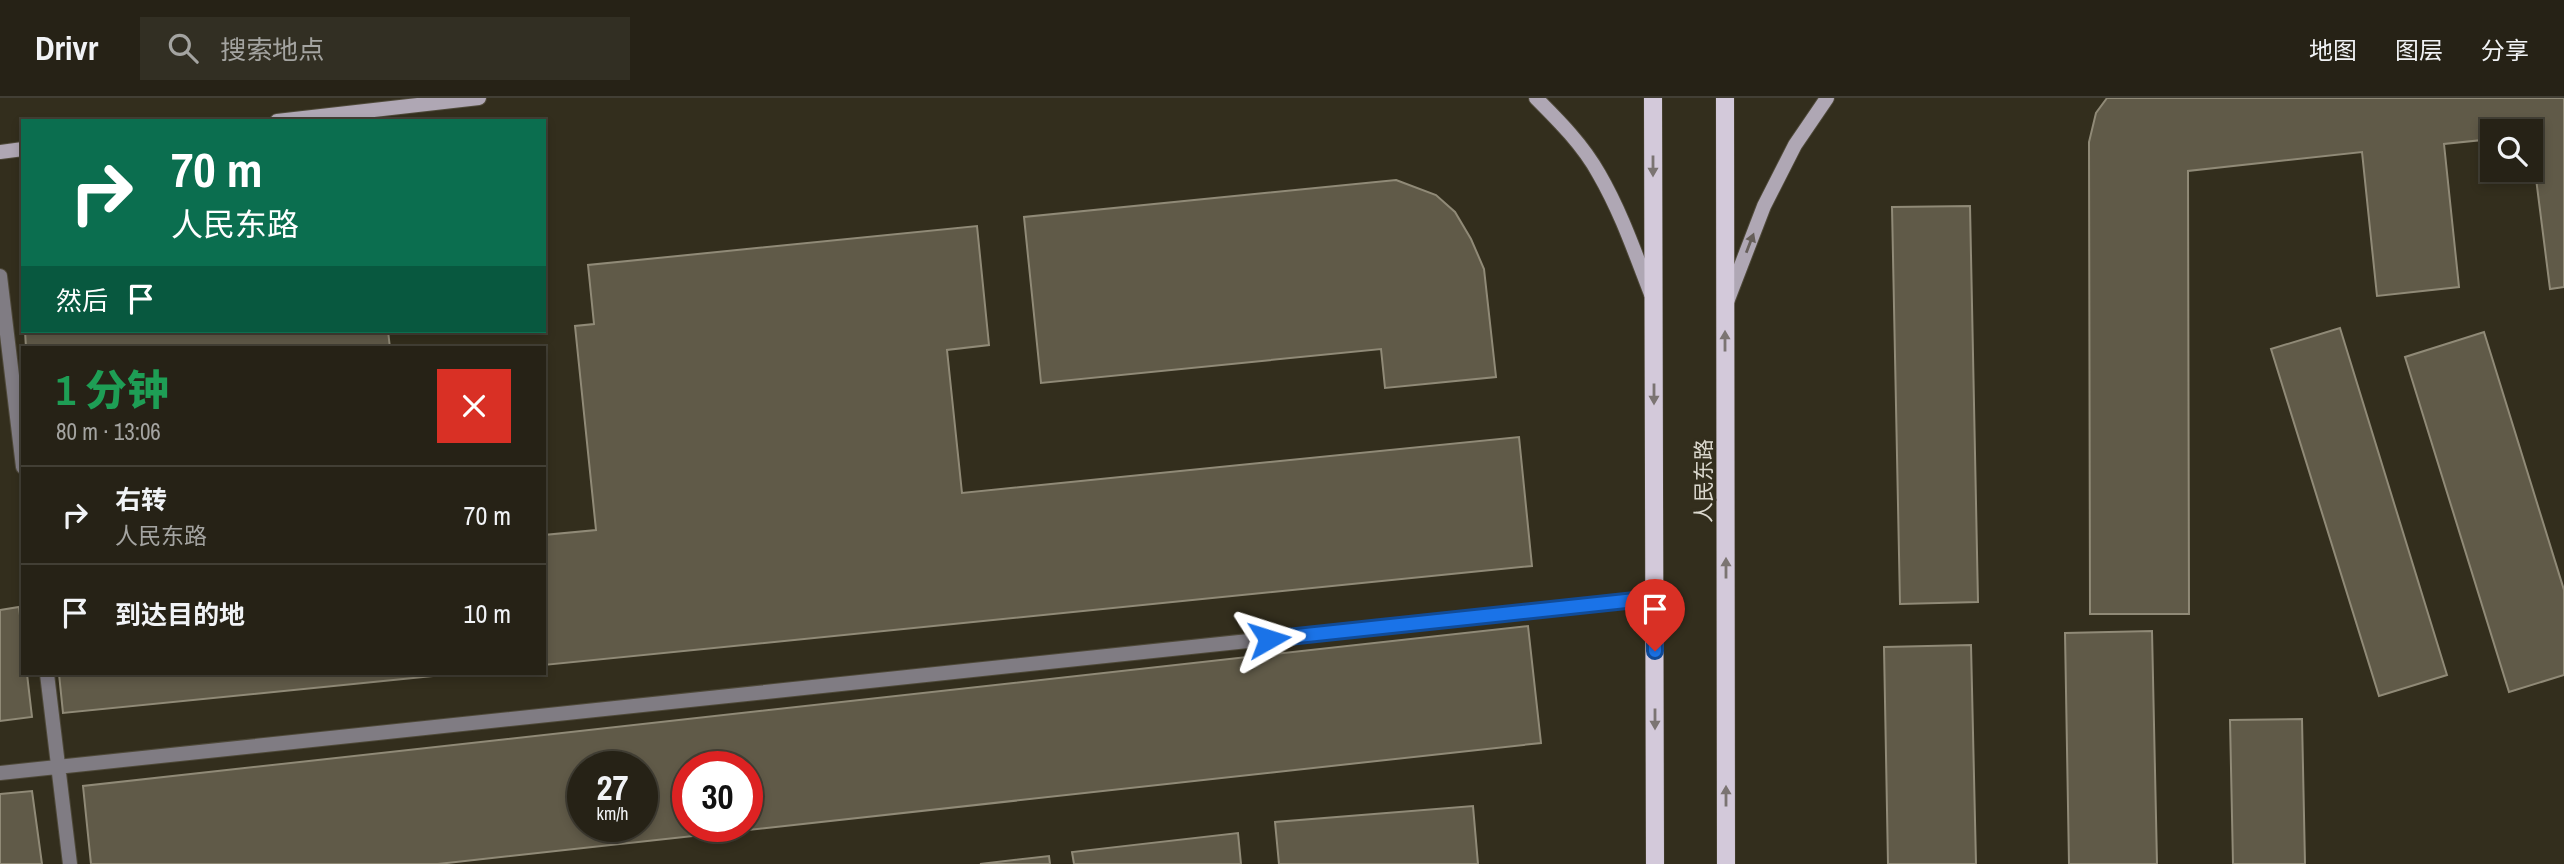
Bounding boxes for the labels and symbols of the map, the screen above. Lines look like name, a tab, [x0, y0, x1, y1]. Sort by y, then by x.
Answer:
one-way arrow	[1647, 155, 1659, 177]
one-way arrow	[1745, 233, 1756, 254]
one-way arrow	[1720, 330, 1731, 352]
one-way arrow	[1648, 383, 1660, 405]
street label: 人民东路	[1689, 439, 1718, 523]
one-way arrow	[1720, 557, 1732, 579]
pin	[1625, 579, 1685, 651]
position arrow	[1232, 602, 1306, 676]
one-way arrow	[1649, 708, 1661, 730]
speed limit sign: 30	[672, 751, 763, 842]
one-way arrow	[1720, 785, 1732, 807]

